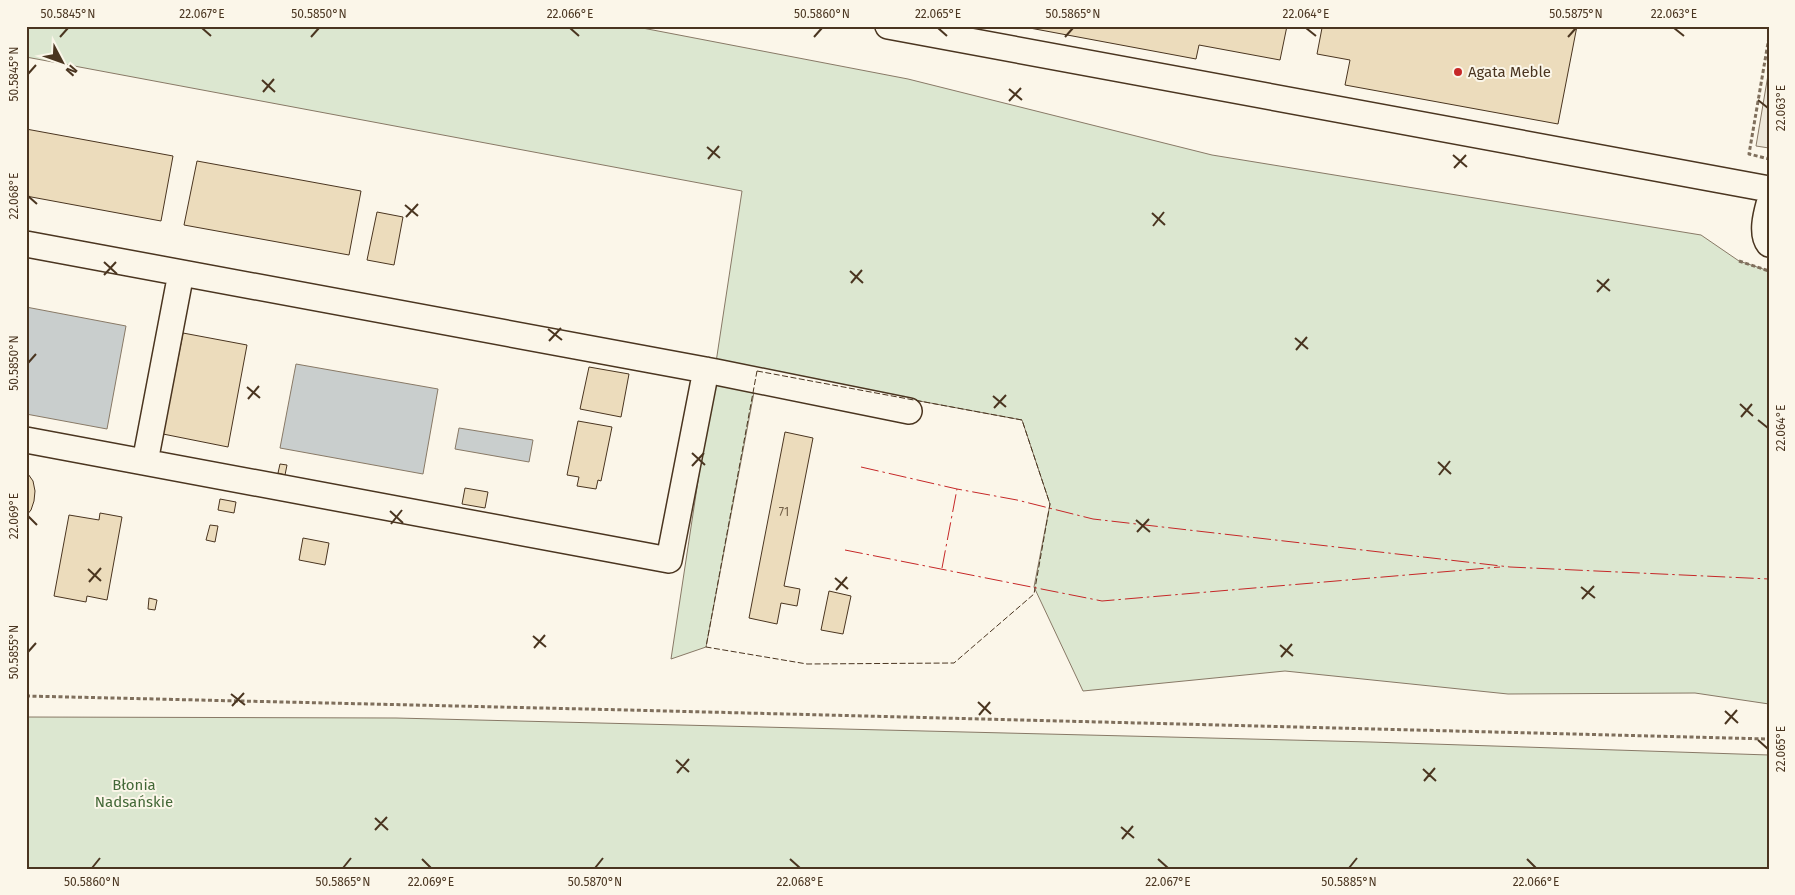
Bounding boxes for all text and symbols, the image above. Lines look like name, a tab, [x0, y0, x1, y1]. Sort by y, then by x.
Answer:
text: 50.5845°N	[41, 7, 95, 21]
text: 22.067°E	[179, 7, 225, 21]
text: 50.5850°N	[291, 7, 347, 21]
text: 22.066°E	[547, 7, 593, 21]
text: 50.5860°N	[794, 7, 850, 21]
text: 22.065°E	[915, 7, 961, 21]
text: 50.5865°N	[1045, 7, 1101, 21]
text: 22.064°E	[1283, 7, 1329, 21]
text: 50.5875°N	[1549, 7, 1603, 21]
text: 22.063°E	[1651, 7, 1697, 21]
north arrow	[38, 38, 88, 88]
text: 50.5845°N	[7, 47, 21, 101]
text: N	[62, 61, 81, 79]
place label: Agata Meble	[1468, 63, 1551, 81]
marker: Agata Meble	[1452, 66, 1464, 78]
text: 22.063°E	[1774, 85, 1788, 131]
text: 22.068°E	[7, 172, 21, 220]
text: 50.5850°N	[7, 335, 21, 391]
text: 22.064°E	[1774, 405, 1788, 451]
text: 22.069°E	[7, 493, 21, 539]
house number: 71	[779, 505, 789, 519]
text: 50.5855°N	[7, 625, 21, 679]
text: 22.065°E	[1774, 726, 1788, 772]
park label: Błonia Nadsańskie	[95, 776, 173, 811]
text: 50.5860°N	[64, 875, 120, 889]
text: 50.5865°N	[315, 875, 371, 889]
text: 22.069°E	[408, 875, 454, 889]
text: 50.5870°N	[568, 875, 622, 889]
text: 22.068°E	[776, 875, 824, 889]
text: 22.067°E	[1145, 875, 1191, 889]
text: 50.5885°N	[1321, 875, 1377, 889]
text: 22.066°E	[1513, 875, 1559, 889]

